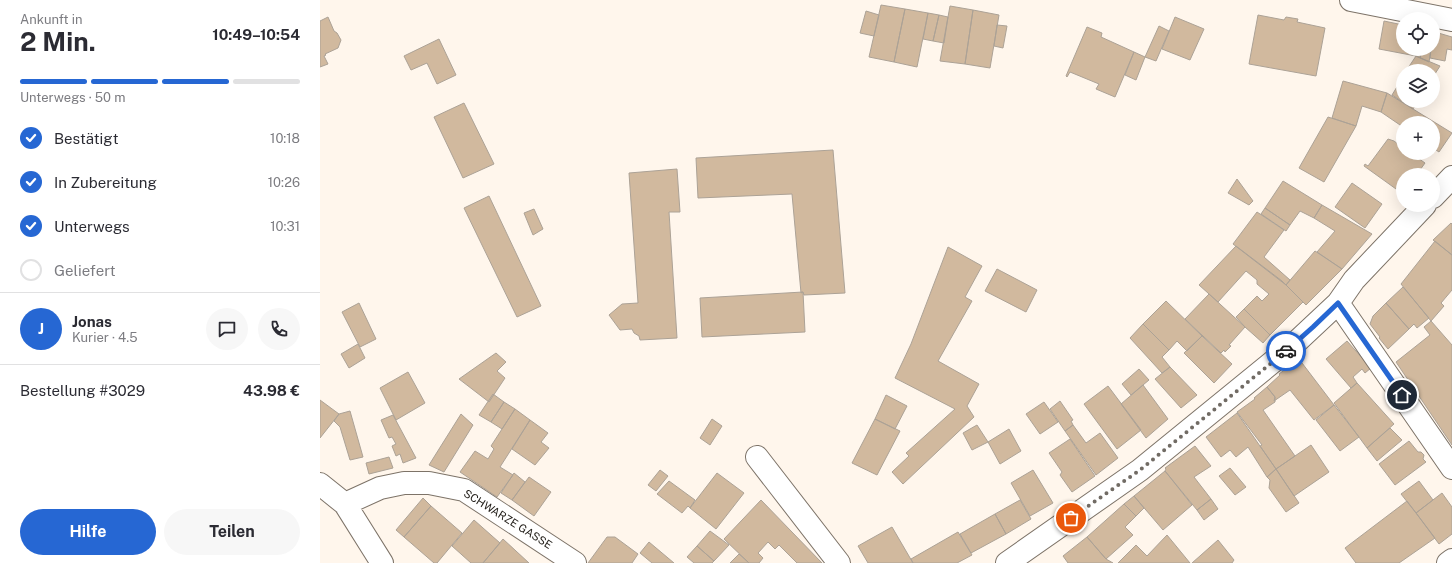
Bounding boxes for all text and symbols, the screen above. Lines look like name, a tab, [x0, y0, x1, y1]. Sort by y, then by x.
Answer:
text: Ankunft in	[20, 12, 83, 27]
map controls	[1396, 12, 1440, 212]
button: locate	[1396, 12, 1440, 56]
text: 2 Min.	[20, 26, 96, 57]
text: 10:49–10:54	[212, 26, 300, 43]
button: layers	[1396, 64, 1440, 108]
text: Unterwegs · 50 m	[20, 90, 125, 105]
button: +	[1396, 116, 1440, 160]
icon: check	[20, 127, 42, 149]
text: Bestätigt	[54, 130, 118, 147]
text: 10:18	[270, 131, 300, 146]
button: −	[1396, 168, 1440, 212]
icon: check	[20, 171, 42, 193]
text: In Zubereitung	[54, 174, 157, 191]
text: 10:26	[268, 175, 300, 190]
icon: check	[20, 215, 42, 237]
text: Unterwegs	[54, 218, 130, 235]
text: 10:31	[270, 219, 300, 234]
text: Geliefert	[54, 262, 116, 279]
button: chat	[206, 308, 248, 350]
button: phone	[258, 308, 300, 350]
text: Jonas	[72, 313, 112, 330]
text: J	[38, 320, 44, 337]
text: Kurier · 4.5	[72, 330, 138, 345]
courier	[1266, 331, 1306, 371]
icon: car	[1275, 340, 1297, 362]
pin	[1385, 378, 1419, 412]
text: Bestellung #3029	[20, 382, 145, 399]
text: 43.98 €	[243, 382, 300, 399]
icon: home	[1391, 384, 1413, 406]
street label: SCHWARZE GASSE	[462, 487, 554, 551]
pin	[1054, 501, 1088, 535]
icon: bag	[1060, 507, 1082, 529]
button: Hilfe	[20, 509, 156, 555]
button: Teilen	[164, 509, 300, 555]

